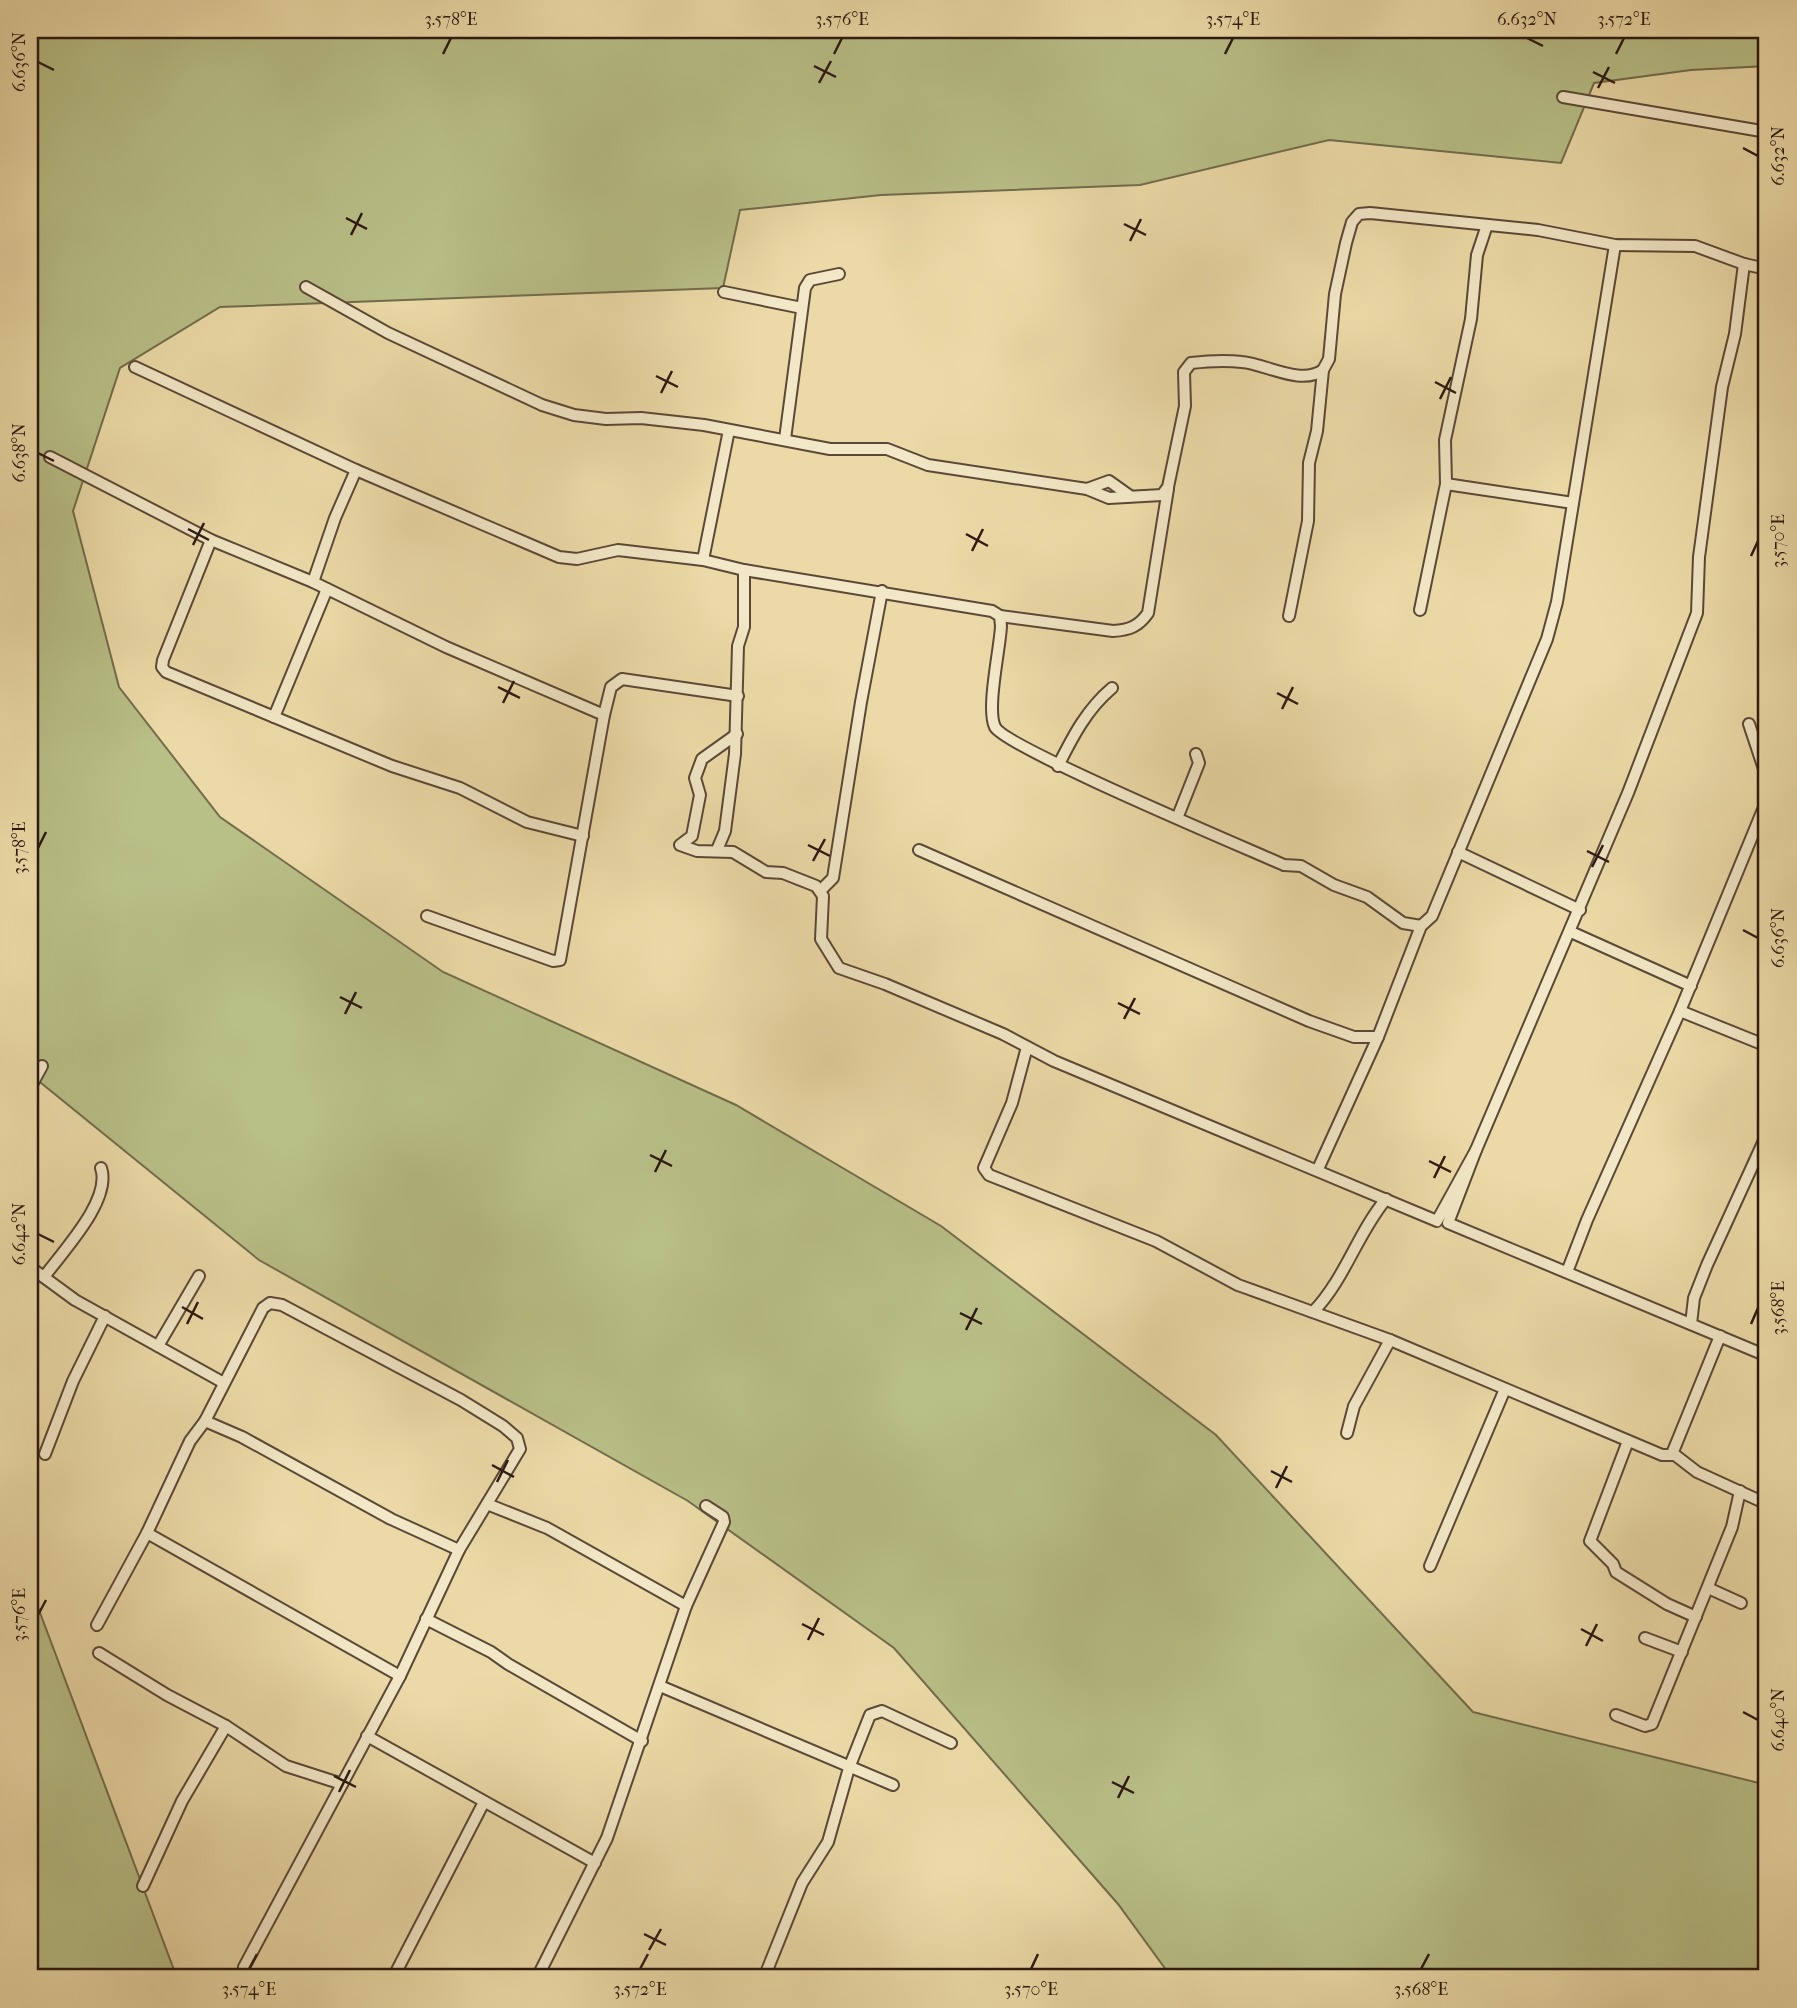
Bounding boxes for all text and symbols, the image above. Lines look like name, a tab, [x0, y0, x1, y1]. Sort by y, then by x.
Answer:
text: 3.578°E	[424, 9, 478, 30]
text: 3.576°E	[815, 9, 869, 30]
text: 3.574°E	[1206, 9, 1260, 30]
text: 6.632°N	[1497, 9, 1557, 30]
text: 3.572°E	[1597, 9, 1651, 30]
text: 6.636°N	[9, 32, 30, 92]
text: 6.632°N	[1768, 126, 1789, 186]
text: 6.638°N	[9, 423, 30, 483]
text: 3.570°E	[1768, 514, 1789, 568]
text: 3.578°E	[9, 821, 30, 875]
text: 6.636°N	[1768, 908, 1789, 968]
text: 6.642°N	[9, 1202, 30, 1266]
text: 3.568°E	[1768, 1281, 1789, 1335]
text: 3.576°E	[9, 1588, 30, 1642]
text: 6.640°N	[1768, 1688, 1789, 1752]
text: 3.574°E	[222, 1979, 276, 2000]
text: 3.572°E	[613, 1979, 667, 2000]
text: 3.570°E	[1004, 1979, 1058, 2000]
text: 3.568°E	[1394, 1979, 1448, 2000]

